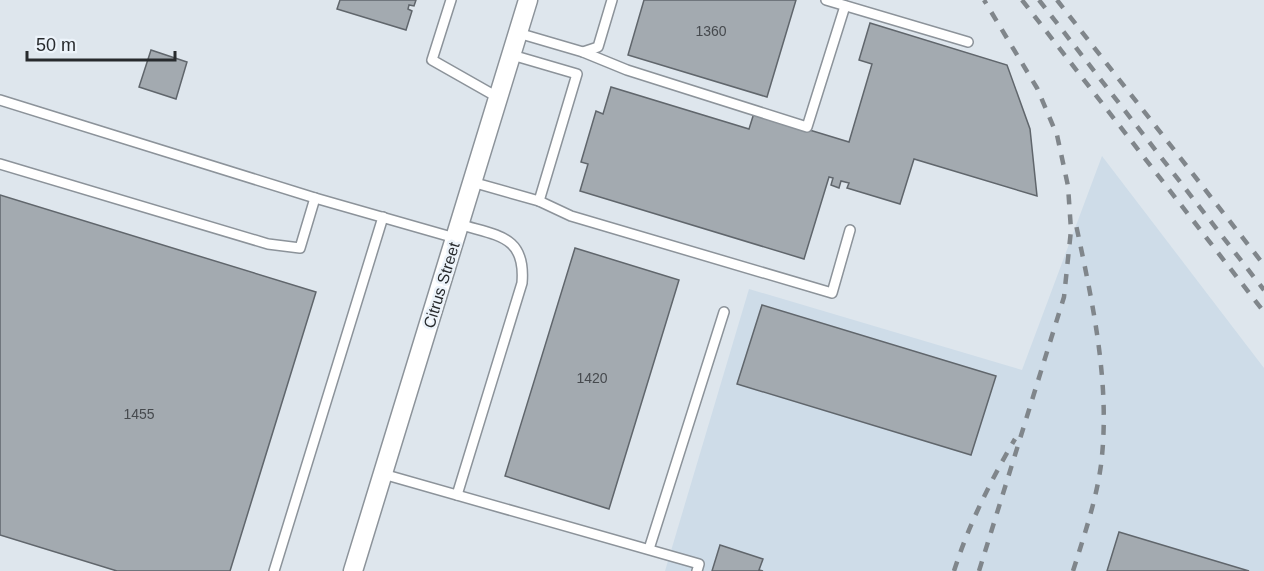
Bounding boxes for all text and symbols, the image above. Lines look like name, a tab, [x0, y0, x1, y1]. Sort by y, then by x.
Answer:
house number: 1360	[695, 23, 727, 39]
scale bar	[27, 24, 176, 62]
text: 50 m	[36, 35, 76, 55]
street label: Citrus Street	[420, 240, 463, 330]
house number: 1420	[576, 370, 608, 386]
house number: 1455	[123, 406, 155, 422]

